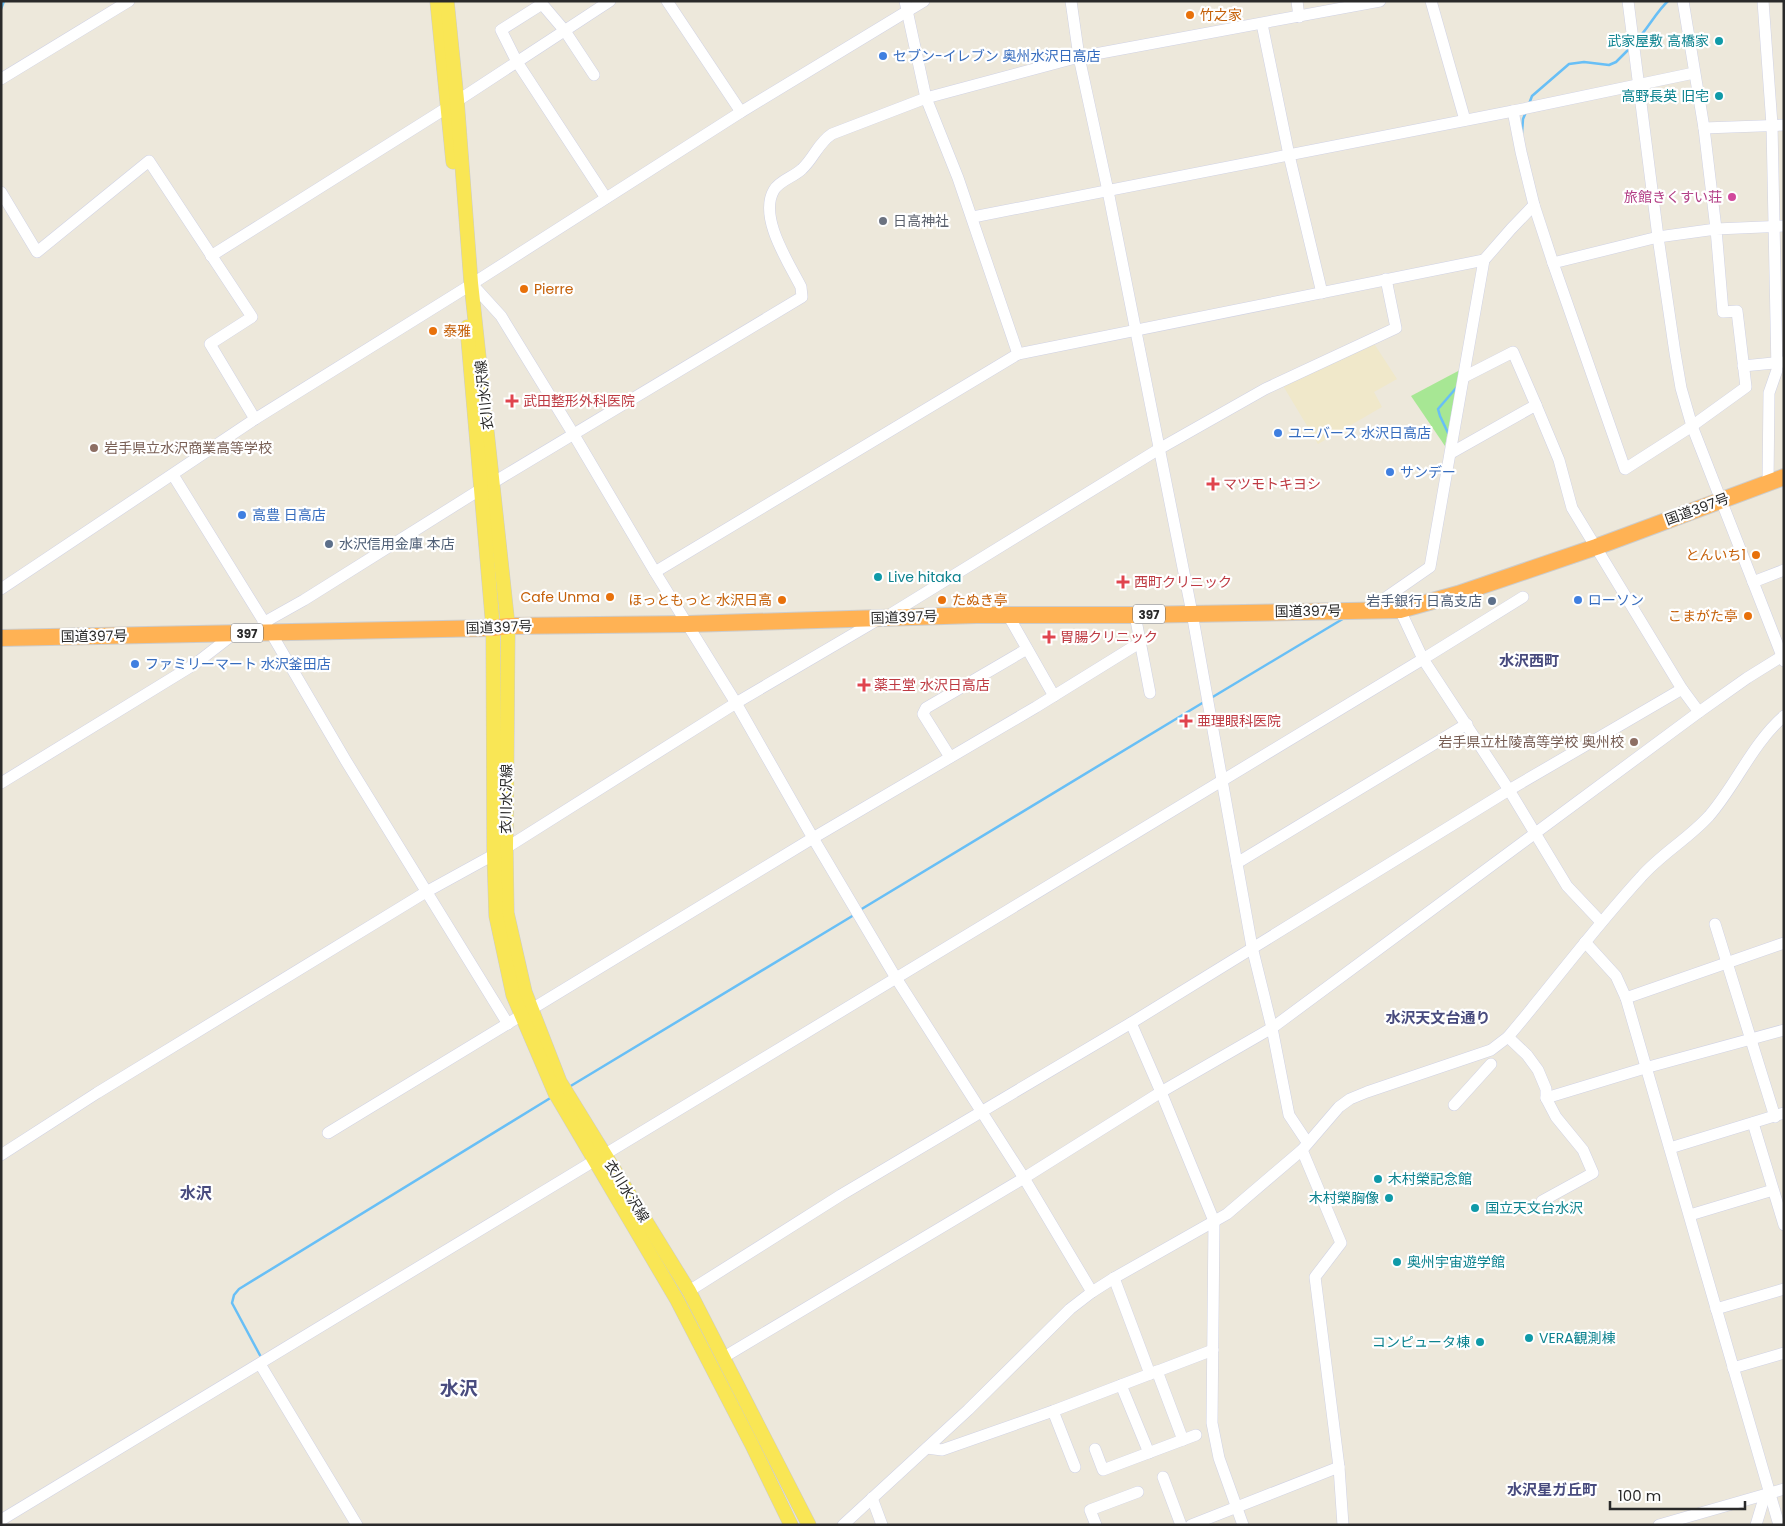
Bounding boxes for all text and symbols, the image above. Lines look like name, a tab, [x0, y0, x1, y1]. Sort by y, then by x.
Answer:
place label: 竹之家	[1200, 5, 1242, 25]
marker: 竹之家	[1184, 9, 1196, 21]
place label: 武家屋敷 高橋家	[1607, 31, 1709, 51]
marker: 武家屋敷 高橋家	[1713, 35, 1725, 47]
place label: セブン-イレブン 奥州水沢日高店	[893, 46, 1100, 66]
marker: セブン-イレブン 奥州水沢日高店	[877, 50, 889, 62]
place label: 高野長英 旧宅	[1621, 86, 1709, 106]
marker: 高野長英 旧宅	[1713, 90, 1725, 102]
place label: 旅館きくすい荘	[1624, 187, 1722, 207]
marker: 旅館きくすい荘	[1726, 191, 1738, 203]
place label: 日高神社	[893, 211, 949, 231]
marker: 日高神社	[877, 215, 889, 227]
place label: Pierre	[534, 279, 574, 299]
marker: Pierre	[518, 283, 530, 295]
place label: 泰雅	[443, 321, 471, 341]
marker: 泰雅	[427, 325, 439, 337]
street label: 衣川水沢線	[470, 359, 498, 431]
place label: 武田整形外科医院	[523, 391, 635, 411]
marker: 武田整形外科医院	[505, 394, 519, 408]
place label: ユニバース 水沢日高店	[1288, 423, 1431, 443]
marker: ユニバース 水沢日高店	[1272, 427, 1284, 439]
place label: 岩手県立水沢商業高等学校	[104, 438, 272, 458]
marker: 岩手県立水沢商業高等学校	[88, 442, 100, 454]
place label: サンデー	[1400, 462, 1456, 482]
marker: サンデー	[1384, 466, 1396, 478]
place label: マツモトキヨシ	[1223, 474, 1321, 494]
marker: マツモトキヨシ	[1207, 478, 1219, 490]
street label: 国道397号	[1662, 488, 1732, 530]
place label: 高豊 日高店	[252, 505, 326, 525]
marker: 高豊 日高店	[236, 509, 248, 521]
place label: 水沢信用金庫 本店	[339, 534, 455, 554]
marker: 水沢信用金庫 本店	[323, 538, 335, 550]
place label: とんいち1	[1686, 545, 1746, 565]
marker: とんいち1	[1750, 549, 1762, 561]
place label: Live hitaka	[888, 567, 961, 587]
marker: Live hitaka	[872, 571, 884, 583]
place label: 西町クリニック	[1134, 572, 1232, 592]
marker: 西町クリニック	[1116, 575, 1130, 589]
place label: Cafe Unma	[520, 587, 600, 607]
place label: ほっともっと 水沢日高	[628, 590, 772, 610]
place label: たぬき亭	[952, 590, 1008, 610]
place label: ローソン	[1588, 590, 1644, 610]
marker: Cafe Unma	[604, 591, 616, 603]
place label: 岩手銀行 日高支店	[1366, 591, 1482, 611]
marker: ほっともっと 水沢日高	[776, 594, 788, 606]
marker: たぬき亭	[936, 594, 948, 606]
marker: ローソン	[1572, 594, 1584, 606]
marker: 岩手銀行 日高支店	[1486, 595, 1498, 607]
street label: 国道397号	[1274, 600, 1342, 622]
road number: 397	[1133, 604, 1165, 624]
street label: 国道397号	[870, 606, 938, 628]
place label: こまがた亭	[1668, 606, 1738, 626]
marker: こまがた亭	[1742, 610, 1754, 622]
street label: 国道397号	[465, 616, 533, 638]
road number: 397	[231, 624, 263, 642]
street label: 国道397号	[60, 625, 128, 647]
place label: 胃腸クリニック	[1060, 627, 1158, 647]
marker: 胃腸クリニック	[1042, 630, 1056, 644]
district label: 水沢西町	[1499, 650, 1559, 671]
place label: ファミリーマート 水沢釜田店	[145, 654, 331, 674]
marker: ファミリーマート 水沢釜田店	[129, 658, 141, 670]
place label: 薬王堂 水沢日高店	[874, 675, 990, 695]
marker: 薬王堂 水沢日高店	[858, 679, 870, 691]
place label: 亜理眼科医院	[1197, 711, 1281, 731]
marker: 亜理眼科医院	[1179, 714, 1193, 728]
place label: 岩手県立杜陵高等学校 奥州校	[1438, 732, 1624, 752]
marker: 岩手県立杜陵高等学校 奥州校	[1628, 736, 1640, 748]
street label: 衣川水沢線	[495, 764, 517, 834]
district label: 水沢天文台通り	[1385, 1007, 1491, 1028]
street label: 衣川水沢線	[600, 1156, 654, 1226]
place label: 木村榮記念館	[1388, 1169, 1472, 1189]
marker: 木村榮記念館	[1372, 1173, 1384, 1185]
district label: 水沢	[180, 1182, 212, 1205]
place label: 木村榮胸像	[1309, 1188, 1379, 1208]
marker: 木村榮胸像	[1383, 1192, 1395, 1204]
place label: 国立天文台水沢	[1485, 1198, 1583, 1218]
marker: 国立天文台水沢	[1469, 1202, 1481, 1214]
place label: 奥州宇宙遊学館	[1407, 1252, 1505, 1272]
marker: 奥州宇宙遊学館	[1391, 1256, 1403, 1268]
place label: VERA観測棟	[1539, 1328, 1616, 1348]
place label: コンピュータ棟	[1372, 1332, 1470, 1352]
marker: VERA観測棟	[1523, 1332, 1535, 1344]
marker: コンピュータ棟	[1474, 1336, 1486, 1348]
district label: 水沢	[440, 1375, 478, 1402]
scale bar	[1610, 1478, 1745, 1510]
district label: 水沢星ガ丘町	[1507, 1479, 1597, 1500]
text: 100 m	[1618, 1485, 1661, 1506]

